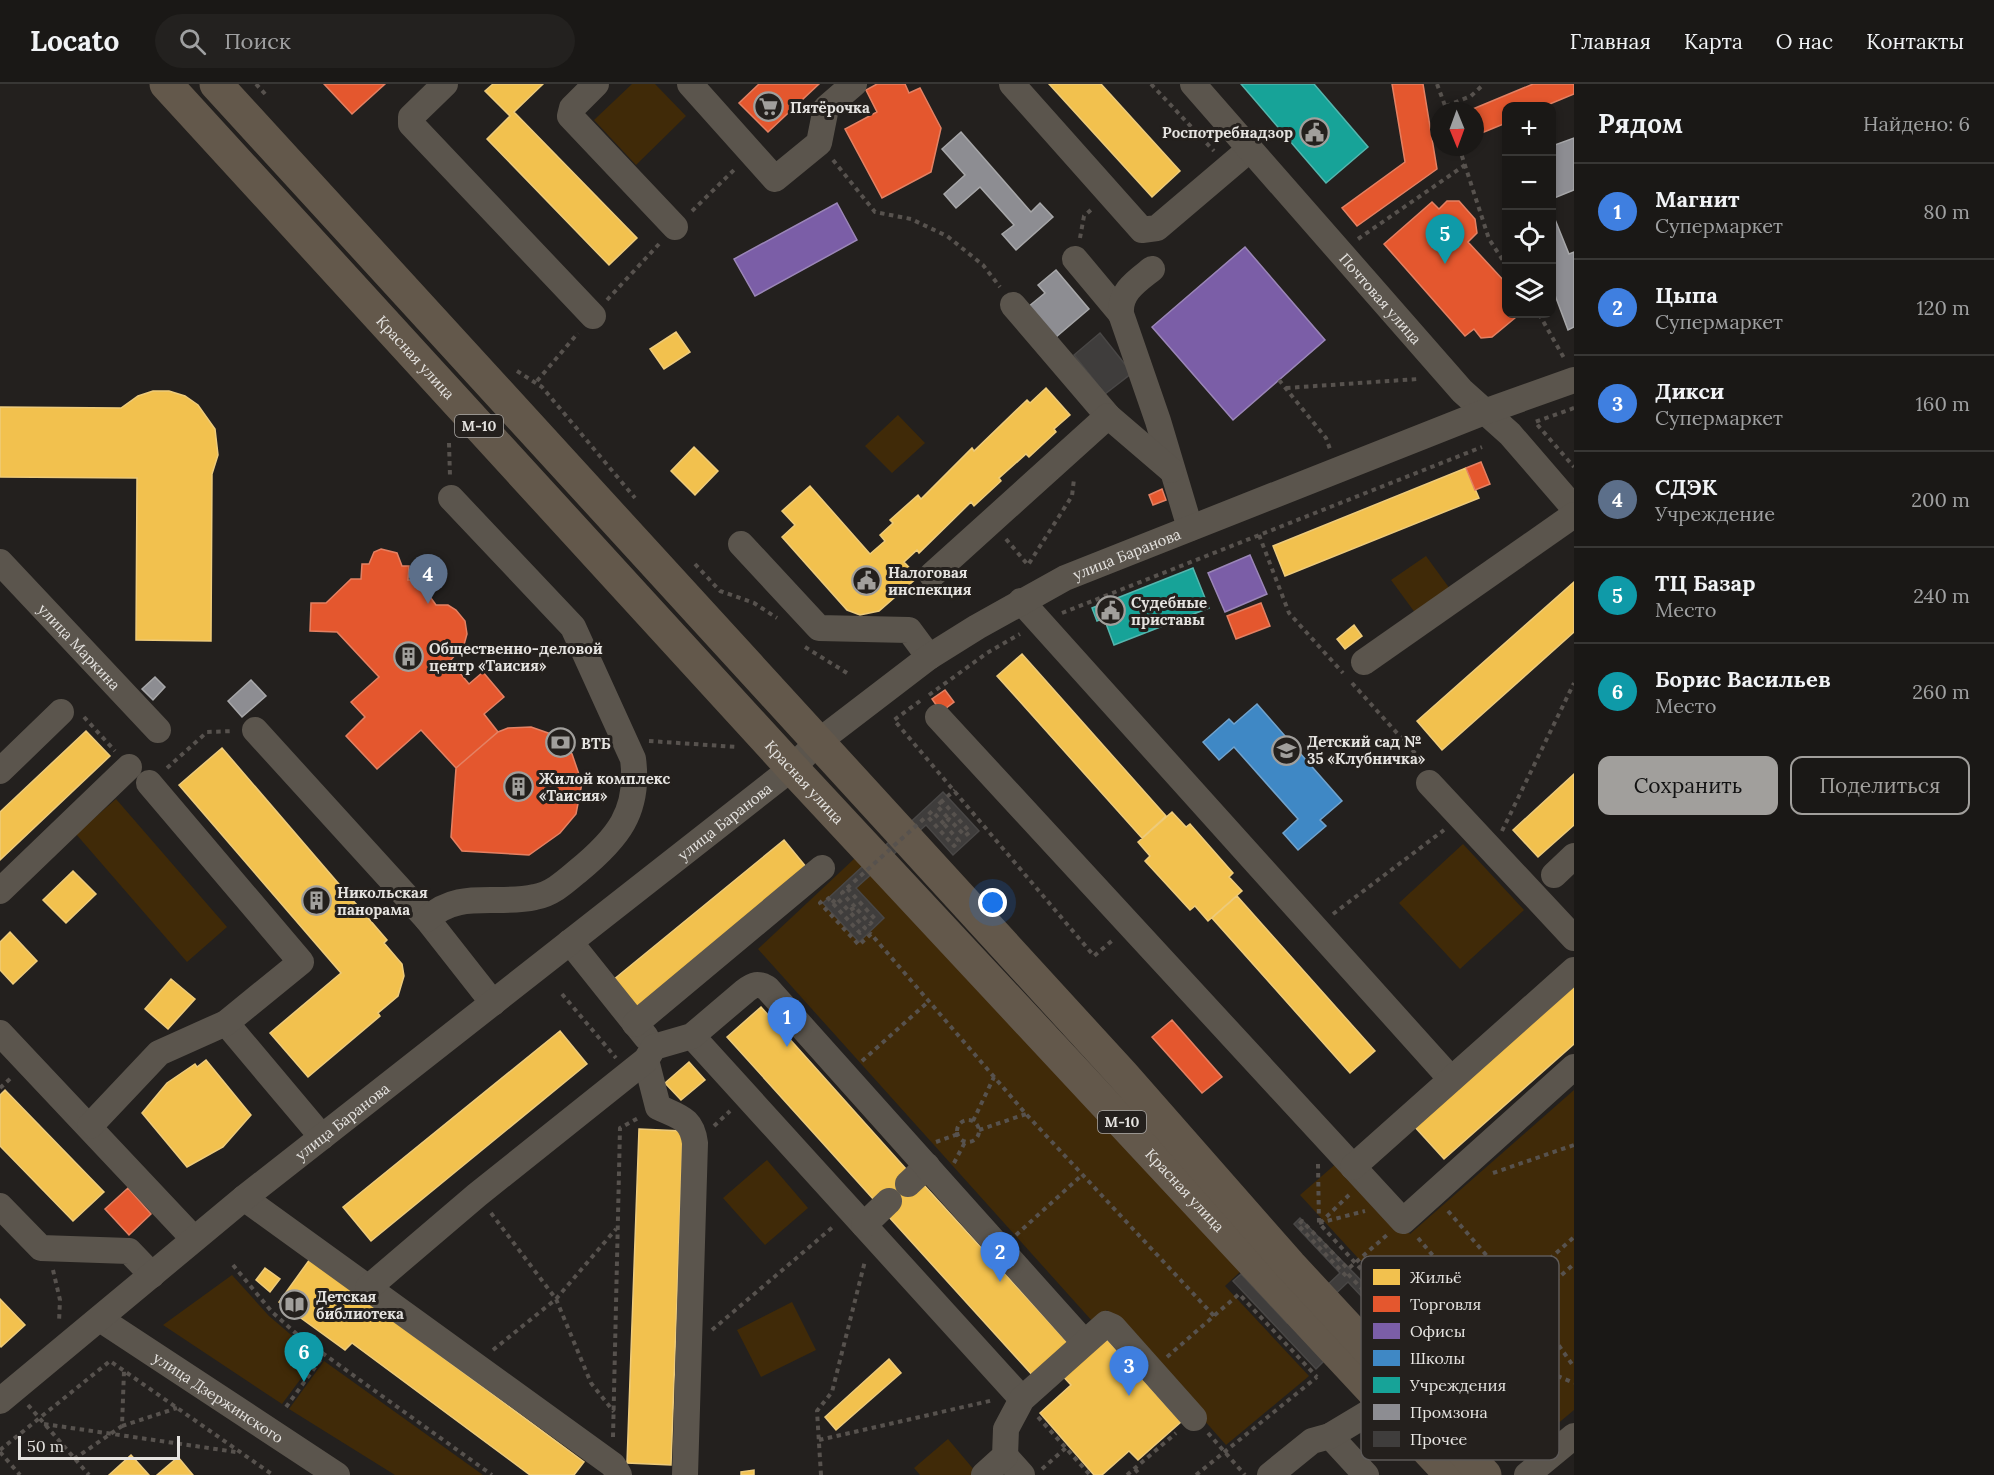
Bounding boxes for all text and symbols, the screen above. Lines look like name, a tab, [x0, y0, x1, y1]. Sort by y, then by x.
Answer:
search box	[155, 14, 575, 68]
text: Locato	[30, 23, 119, 59]
icon: search	[176, 25, 209, 58]
text: Поиск	[224, 27, 291, 55]
text: Главная	[1570, 28, 1651, 55]
text: Карта	[1684, 28, 1743, 55]
text: О нас	[1776, 28, 1833, 55]
text: Контакты	[1866, 28, 1964, 55]
supermarket icon: Пятёрочка	[753, 91, 785, 123]
place label: Пятёрочка	[790, 98, 870, 117]
north arrow	[1430, 102, 1484, 156]
map controls	[1502, 102, 1556, 318]
button: +	[1502, 102, 1556, 156]
text: Рядом	[1598, 107, 1683, 140]
text: Найдено: 6	[1863, 111, 1970, 136]
public building icon: Роспотребнадзор	[1298, 116, 1330, 148]
place label: Роспотребнадзор	[1162, 123, 1293, 142]
button: −	[1502, 156, 1556, 210]
text: Магнит	[1655, 185, 1739, 213]
text: 1	[1613, 199, 1622, 224]
text: 80 m	[1923, 199, 1970, 224]
button: locate	[1502, 210, 1556, 264]
text: Супермаркет	[1655, 213, 1783, 238]
pin: 5	[1426, 214, 1464, 264]
street label: Почтовая улица	[1336, 249, 1426, 348]
button: layers	[1502, 264, 1556, 318]
text: Цыпа	[1655, 281, 1718, 309]
text: 2	[1612, 295, 1623, 320]
text: 120 m	[1916, 295, 1970, 320]
text: Супермаркет	[1655, 309, 1783, 334]
street label: Красная улица	[373, 311, 459, 403]
text: Дикси	[1655, 377, 1724, 405]
text: 3	[1612, 391, 1623, 416]
text: 160 m	[1916, 391, 1970, 416]
text: Супермаркет	[1655, 405, 1783, 430]
road number: М-10	[455, 415, 503, 437]
text: СДЭК	[1655, 473, 1717, 501]
text: 4	[1612, 487, 1623, 512]
text: 200 m	[1911, 487, 1970, 512]
text: Учреждение	[1655, 501, 1775, 526]
street label: улица Баранова	[1070, 524, 1184, 584]
pin: 4	[408, 554, 448, 604]
place label: Налоговая инспекция	[888, 563, 972, 599]
public building icon: Налоговая инспекция	[851, 565, 883, 597]
text: ТЦ Базар	[1655, 569, 1755, 597]
text: 5	[1612, 583, 1623, 608]
text: 240 m	[1913, 583, 1970, 608]
place label: Судебные приставы	[1131, 593, 1207, 629]
public building icon: Судебные приставы	[1094, 595, 1126, 627]
text: Место	[1655, 597, 1716, 622]
street label: улица Маркина	[34, 599, 125, 694]
place label: Общественно-деловой центр «Таисия»	[429, 639, 603, 675]
building icon: Общественно-деловой центр «Таисия»	[392, 641, 424, 673]
text: Борис Васильев	[1655, 665, 1831, 693]
text: 6	[1612, 679, 1623, 704]
text: 260 m	[1912, 679, 1970, 704]
text: Место	[1655, 693, 1716, 718]
bank icon: ВТБ	[544, 727, 576, 759]
place label: Детский сад № 35 «Клубничка»	[1307, 732, 1426, 768]
place label: ВТБ	[581, 734, 611, 753]
school or university icon: Детский сад № 35 «Клубничка»	[1270, 734, 1302, 766]
street label: Красная улица	[761, 736, 849, 828]
button: Сохранить	[1598, 756, 1778, 815]
button: Поделиться	[1790, 756, 1970, 815]
place label: Жилой комплекс «Таисия»	[539, 769, 670, 805]
building icon: Жилой комплекс «Таисия»	[502, 771, 534, 803]
street label: улица Баранова	[673, 778, 776, 864]
place label: Никольская панорама	[337, 883, 428, 919]
building icon: Никольская панорама	[300, 885, 332, 917]
your location	[978, 888, 1007, 917]
pin: 1	[768, 998, 806, 1047]
street label: улица Баранова	[291, 1078, 393, 1164]
road number: М-10	[1098, 1111, 1146, 1133]
street label: Красная улица	[1142, 1144, 1229, 1236]
pin: 2	[980, 1232, 1020, 1282]
legend	[1361, 1256, 1559, 1460]
text: Жильё	[1410, 1267, 1462, 1287]
place label: Детская библиотека	[316, 1287, 404, 1323]
library icon: Детская библиотека	[279, 1289, 311, 1321]
text: Торговля	[1410, 1294, 1481, 1314]
text: Офисы	[1410, 1321, 1466, 1341]
pin: 6	[284, 1332, 324, 1382]
pin: 3	[1110, 1346, 1148, 1396]
street label: улица Дзержинского	[150, 1347, 287, 1447]
text: Школы	[1410, 1348, 1465, 1368]
text: Учреждения	[1409, 1375, 1506, 1395]
text: Промзона	[1410, 1402, 1488, 1422]
text: Прочее	[1410, 1429, 1468, 1449]
scale bar	[18, 1433, 180, 1460]
text: 50 m	[27, 1436, 64, 1456]

